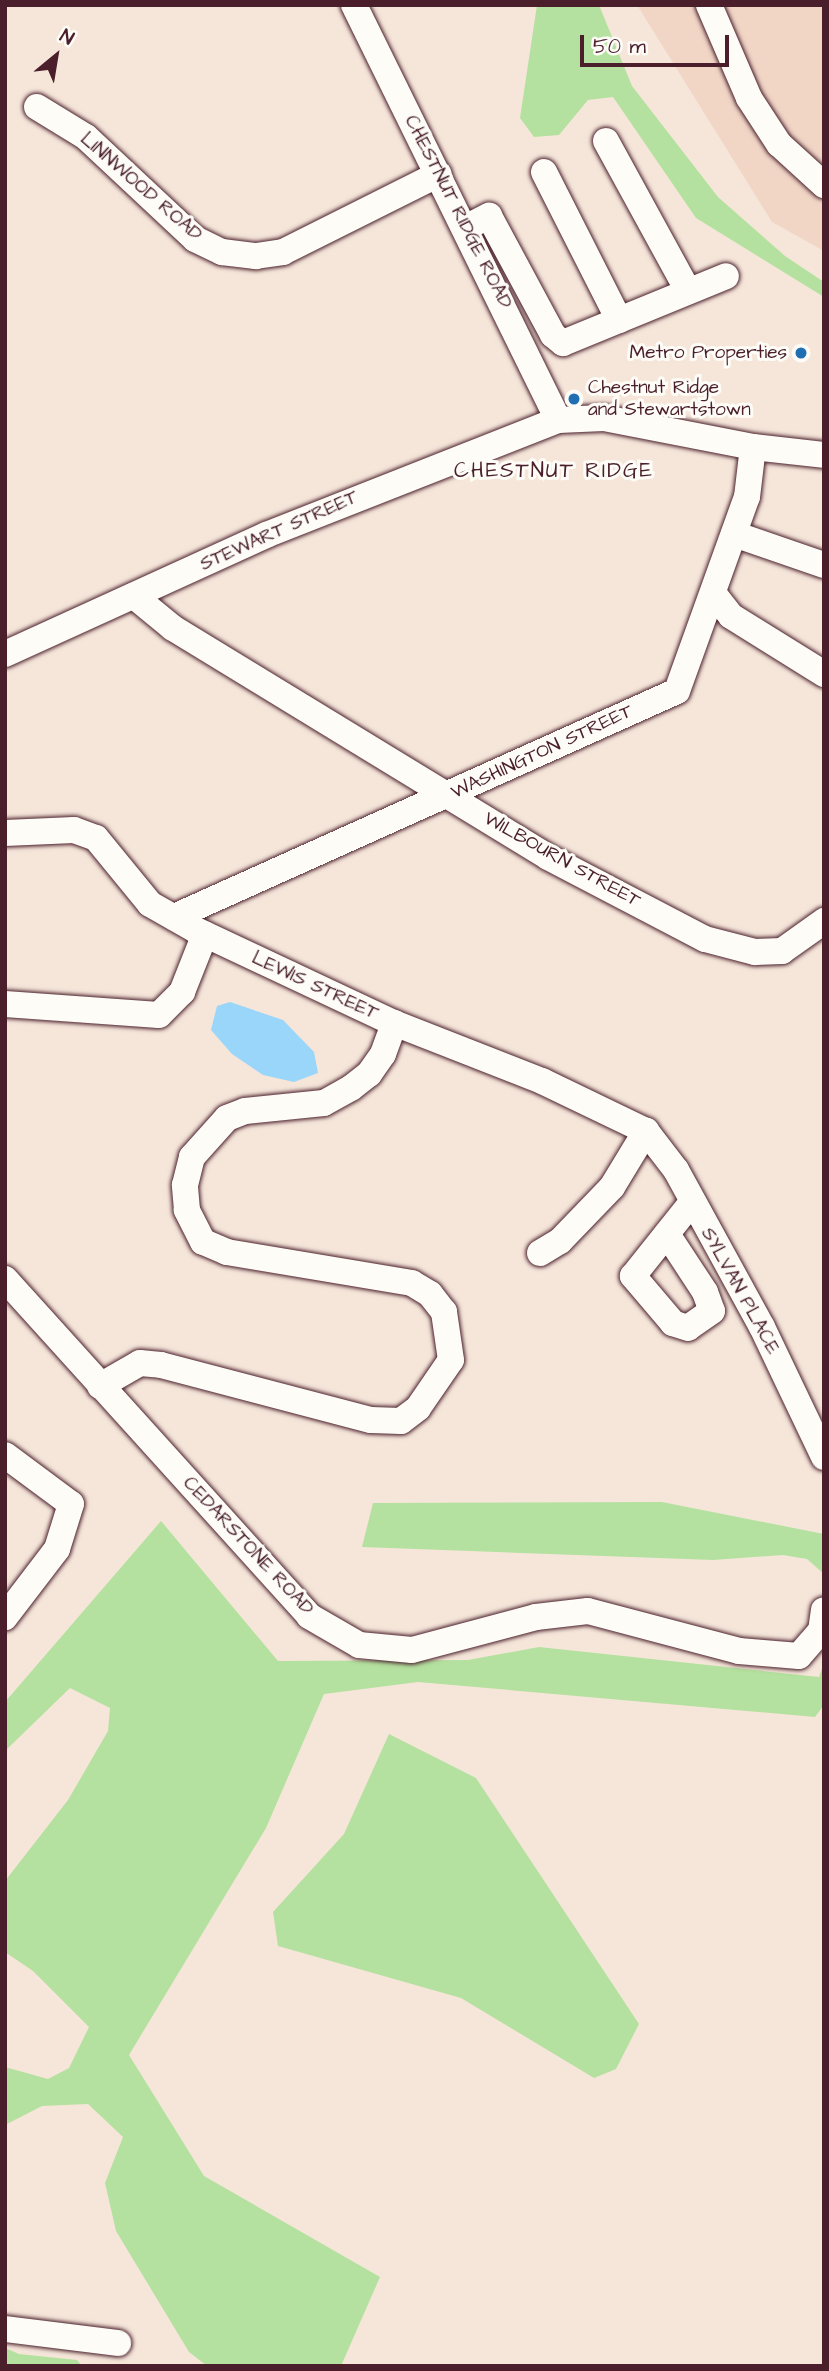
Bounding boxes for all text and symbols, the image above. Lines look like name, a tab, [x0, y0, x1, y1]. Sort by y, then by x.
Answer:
north arrow	[21, 21, 91, 91]
scale bar	[584, 21, 733, 65]
text: N	[55, 23, 79, 52]
text: 50 m	[593, 32, 646, 61]
street label: CHESTNUT RIDGE ROAD	[399, 112, 517, 312]
street label: LINNWOOD ROAD	[75, 128, 207, 246]
place label: Metro Properties	[630, 342, 787, 364]
marker: Metro Properties	[793, 345, 809, 361]
place label: Chestnut Ridge and Stewartstown	[588, 377, 751, 421]
marker: Chestnut Ridge and Stewartstown	[566, 391, 582, 407]
district label: CHESTNUT RIDGE	[456, 458, 652, 484]
street label: STEWART STREET	[197, 486, 361, 576]
street label: WASHINGTON STREET	[448, 700, 636, 804]
street label: WILBOURN STREET	[480, 807, 644, 913]
street label: LEWIS STREET	[248, 947, 382, 1025]
street label: SYLVAN PLACE	[696, 1224, 784, 1358]
street label: CEDARSTONE ROAD	[178, 1472, 318, 1620]

